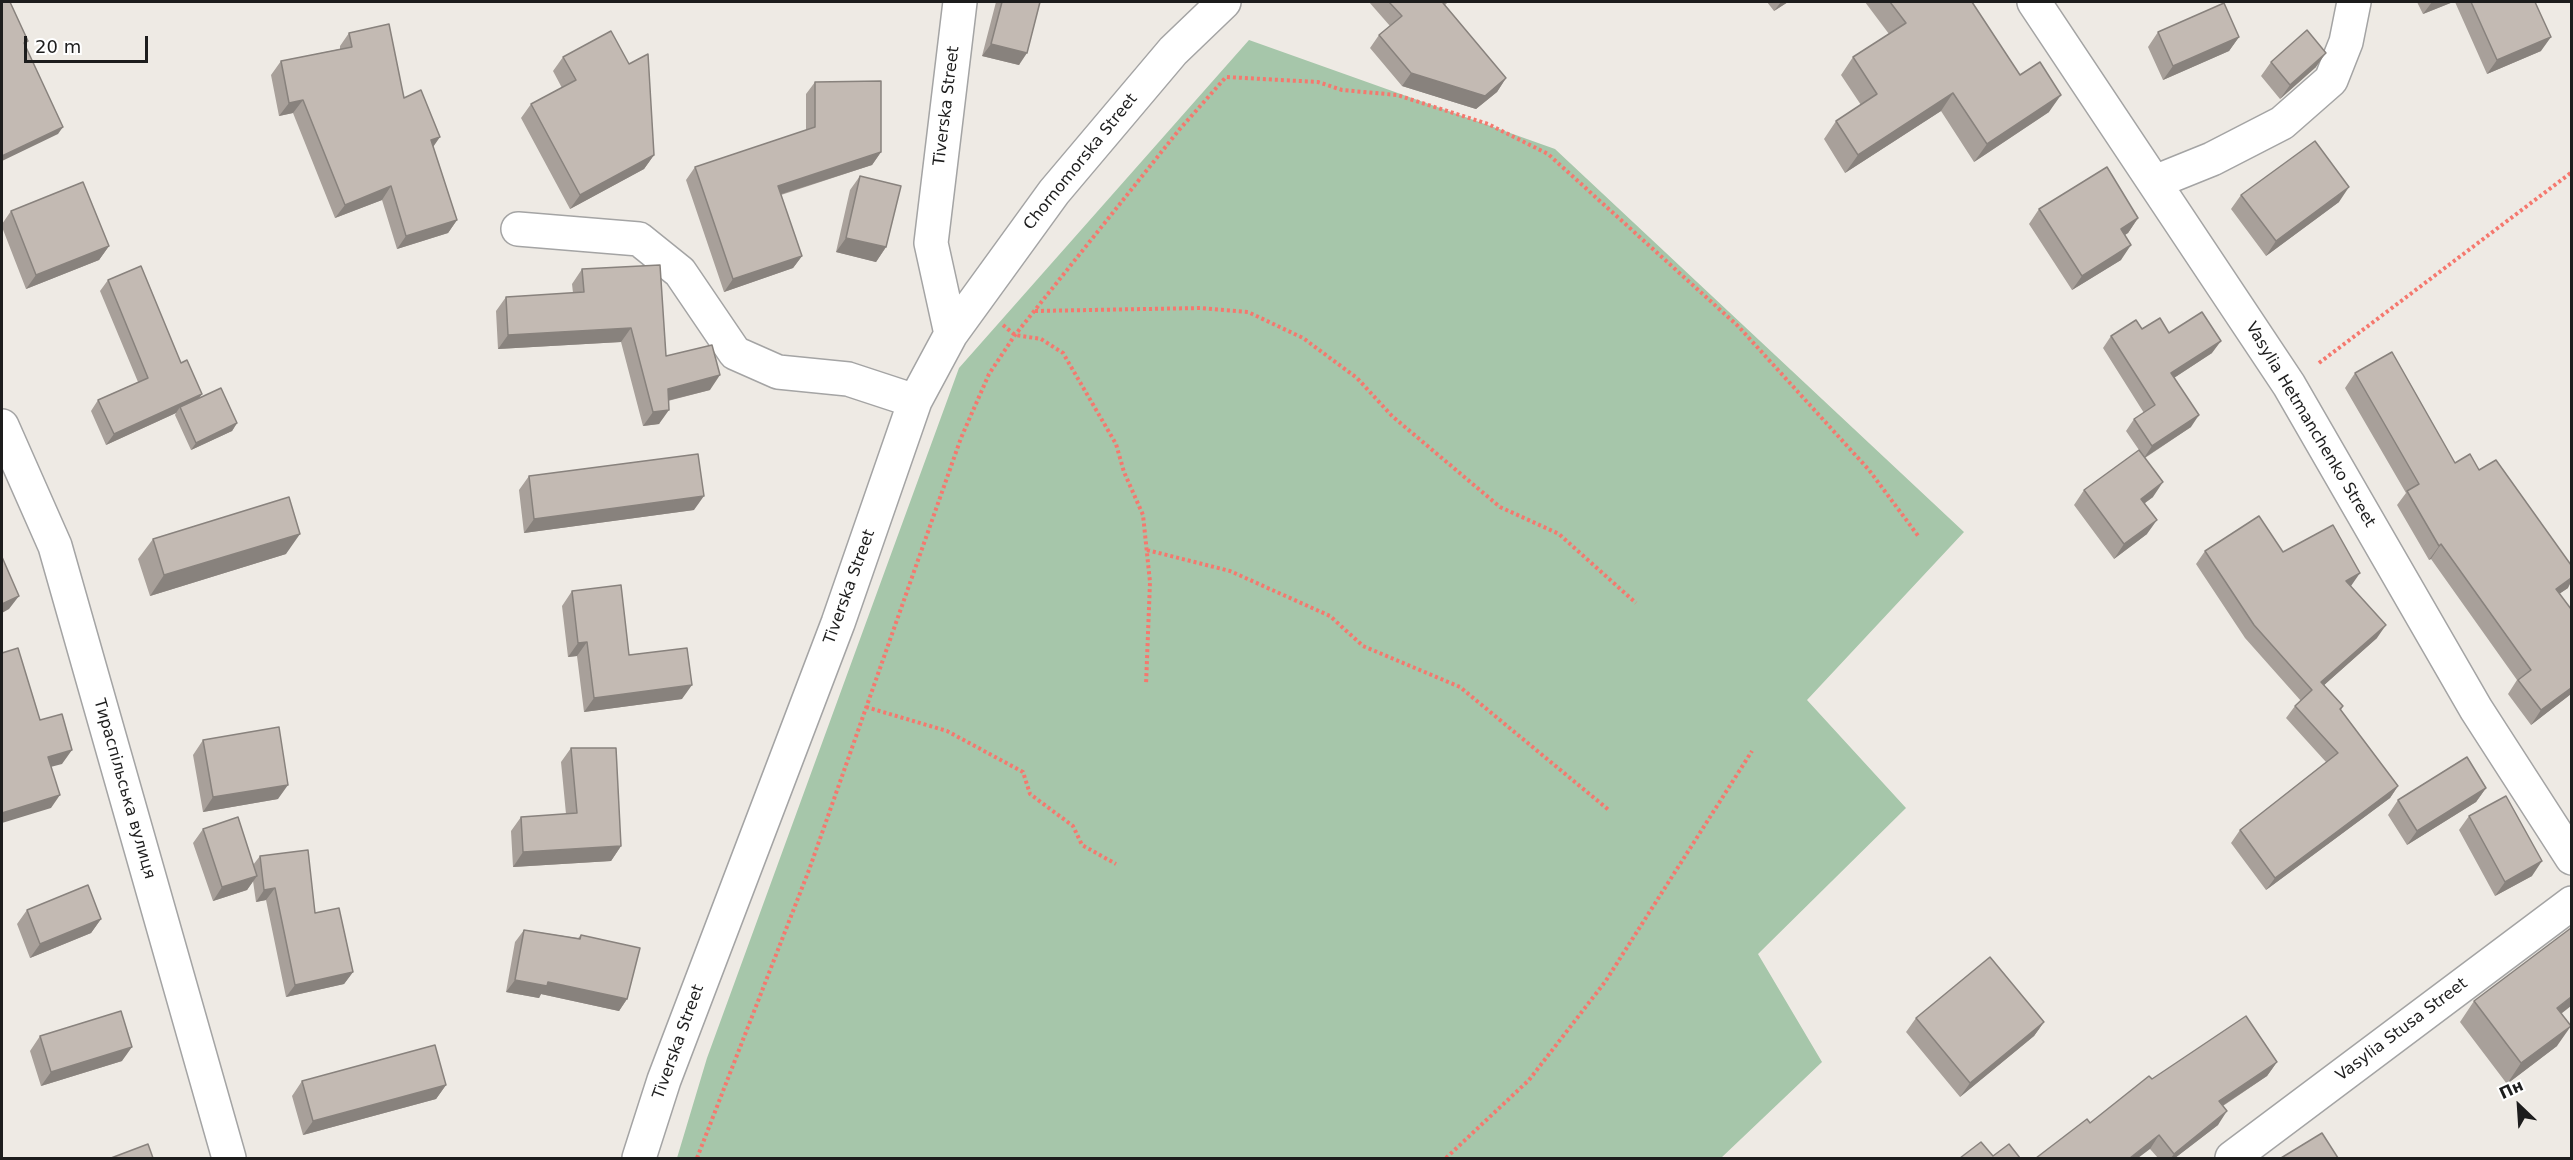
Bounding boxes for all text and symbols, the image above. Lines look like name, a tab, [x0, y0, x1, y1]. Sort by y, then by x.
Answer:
scale bar	[27, 24, 152, 62]
text: 20 m	[35, 36, 81, 57]
street label: Tiverska Street	[930, 45, 964, 167]
street label: Chornomorska Street	[1020, 90, 1142, 234]
street label: Vasylia Hetmanchenko Street	[2241, 319, 2379, 531]
street label: Tiverska Street	[820, 527, 880, 647]
street label: Тираспільська вулиця	[89, 697, 159, 881]
street label: Vasylia Stusa Street	[2333, 974, 2471, 1086]
street label: Tiverska Street	[649, 982, 709, 1102]
text: Пн	[2496, 1075, 2526, 1103]
north arrow	[2489, 1076, 2549, 1136]

